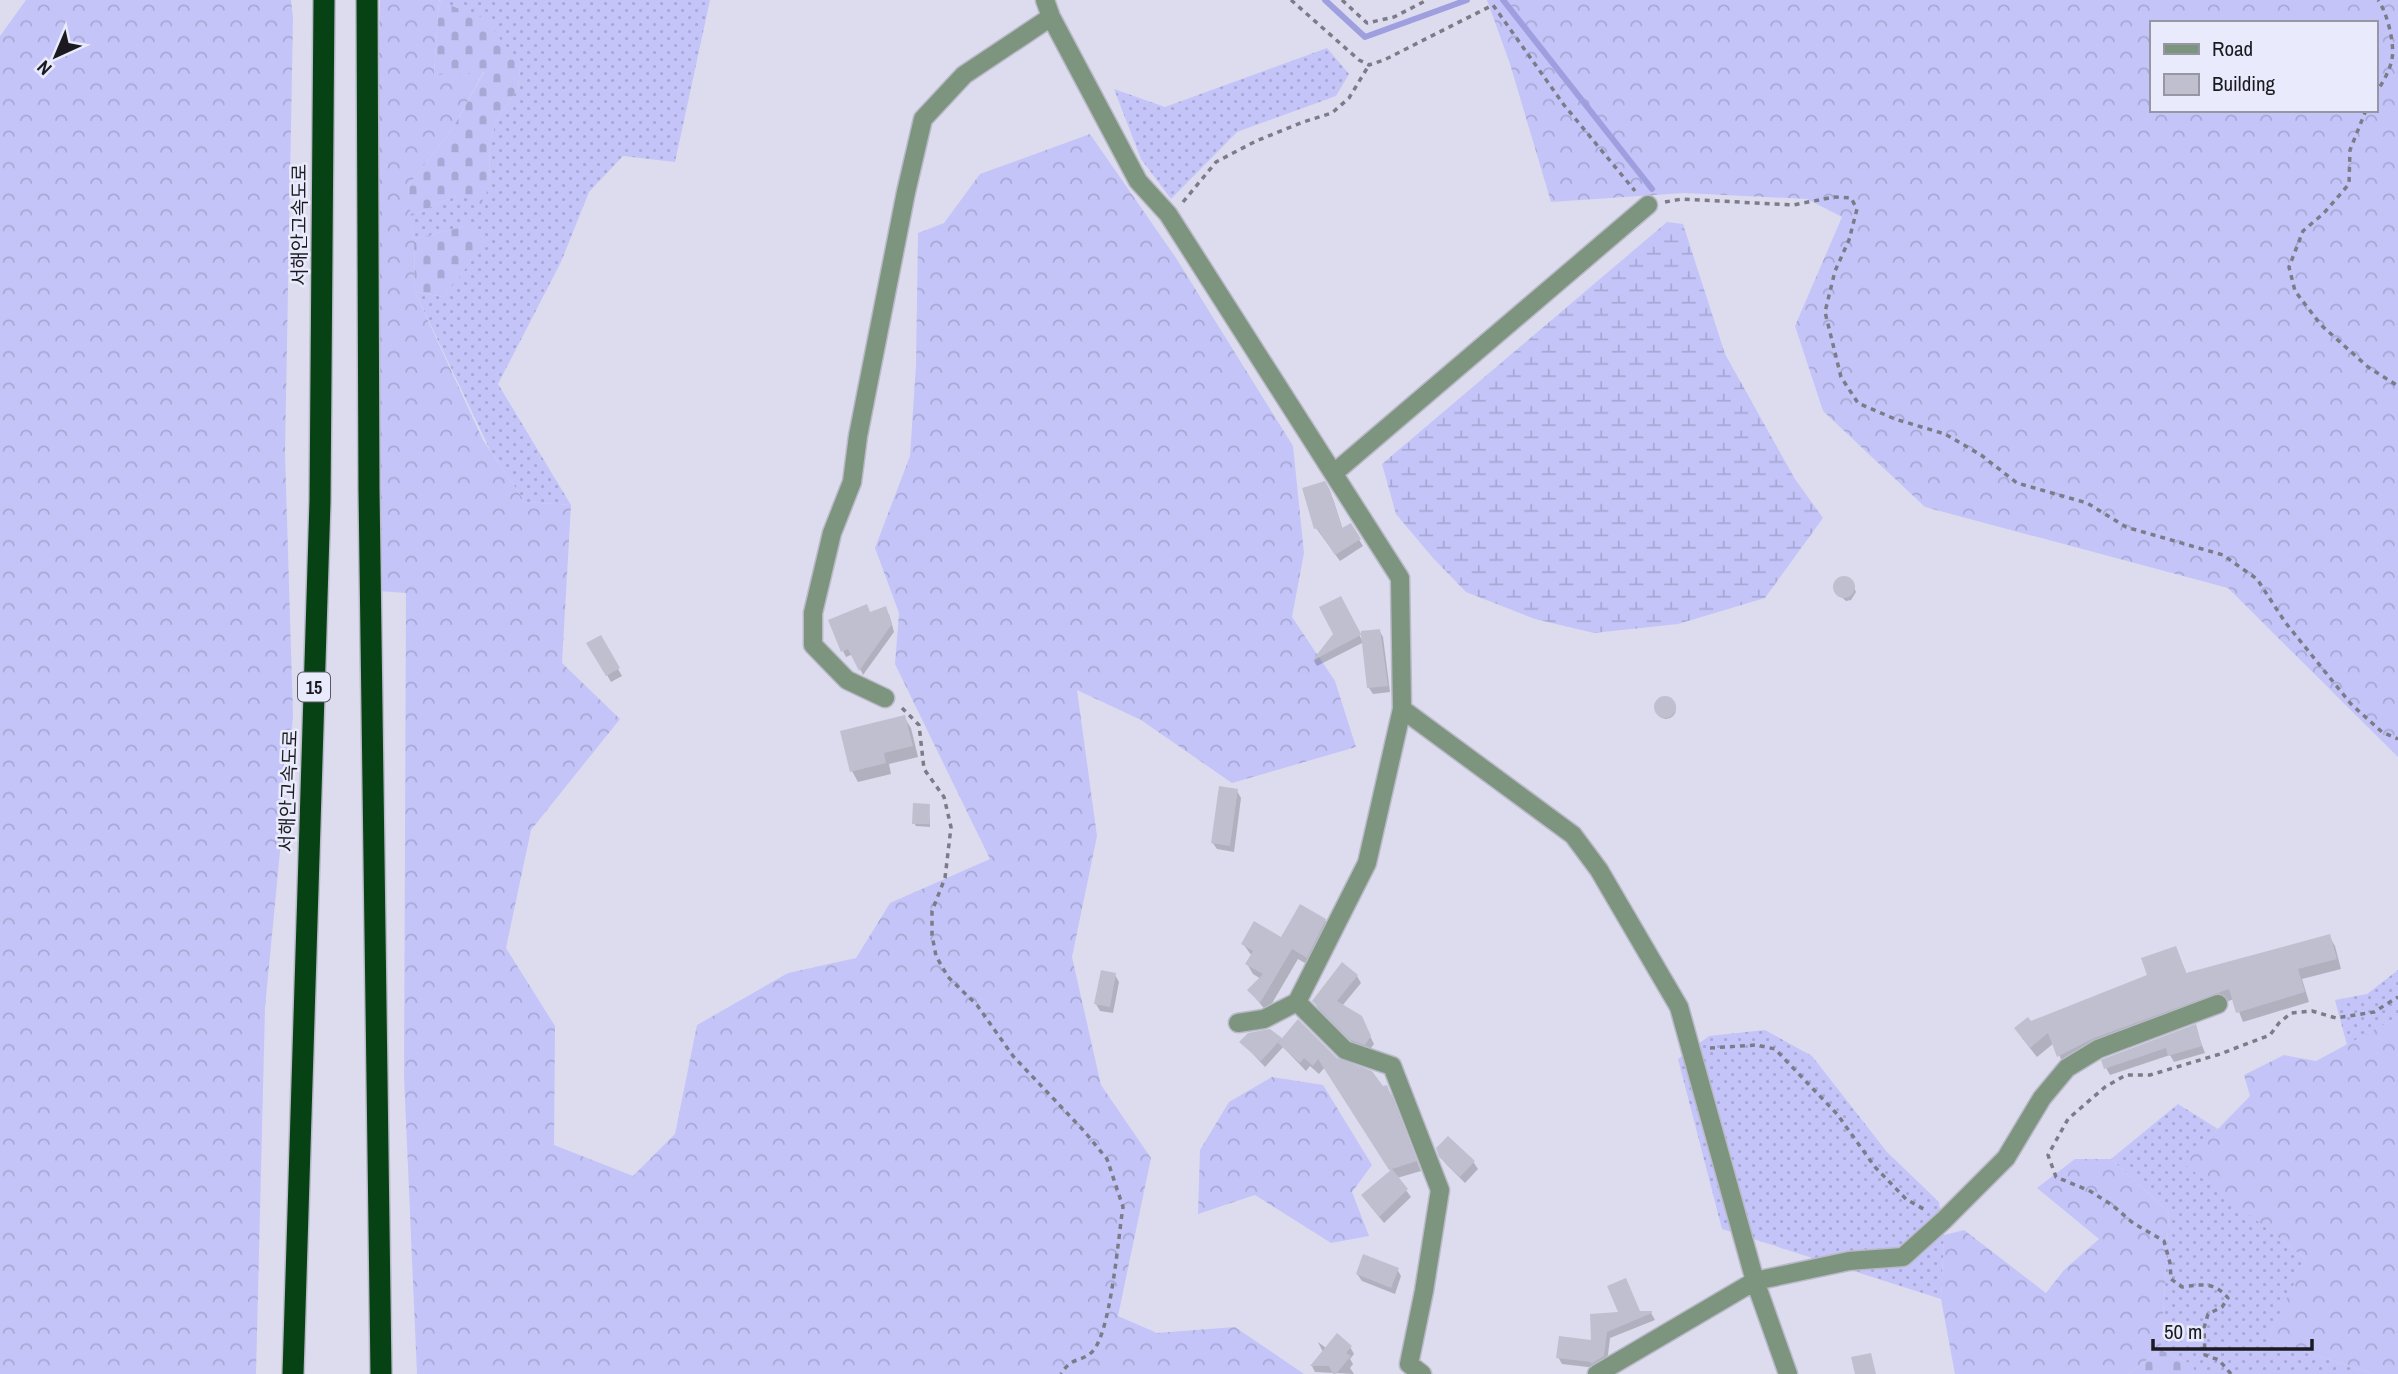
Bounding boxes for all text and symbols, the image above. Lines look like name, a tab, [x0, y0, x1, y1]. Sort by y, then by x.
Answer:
north arrow	[21, 21, 91, 91]
legend	[2150, 21, 2377, 112]
text: Road	[2212, 34, 2253, 63]
text: N	[31, 55, 57, 81]
text: Building	[2212, 69, 2276, 98]
street label: 서해안고속도로	[286, 164, 312, 286]
road number: 15	[298, 672, 330, 702]
street label: 서해안고속도로	[273, 729, 303, 853]
scale bar	[2153, 1308, 2312, 1352]
text: 50 m	[2164, 1317, 2202, 1346]

